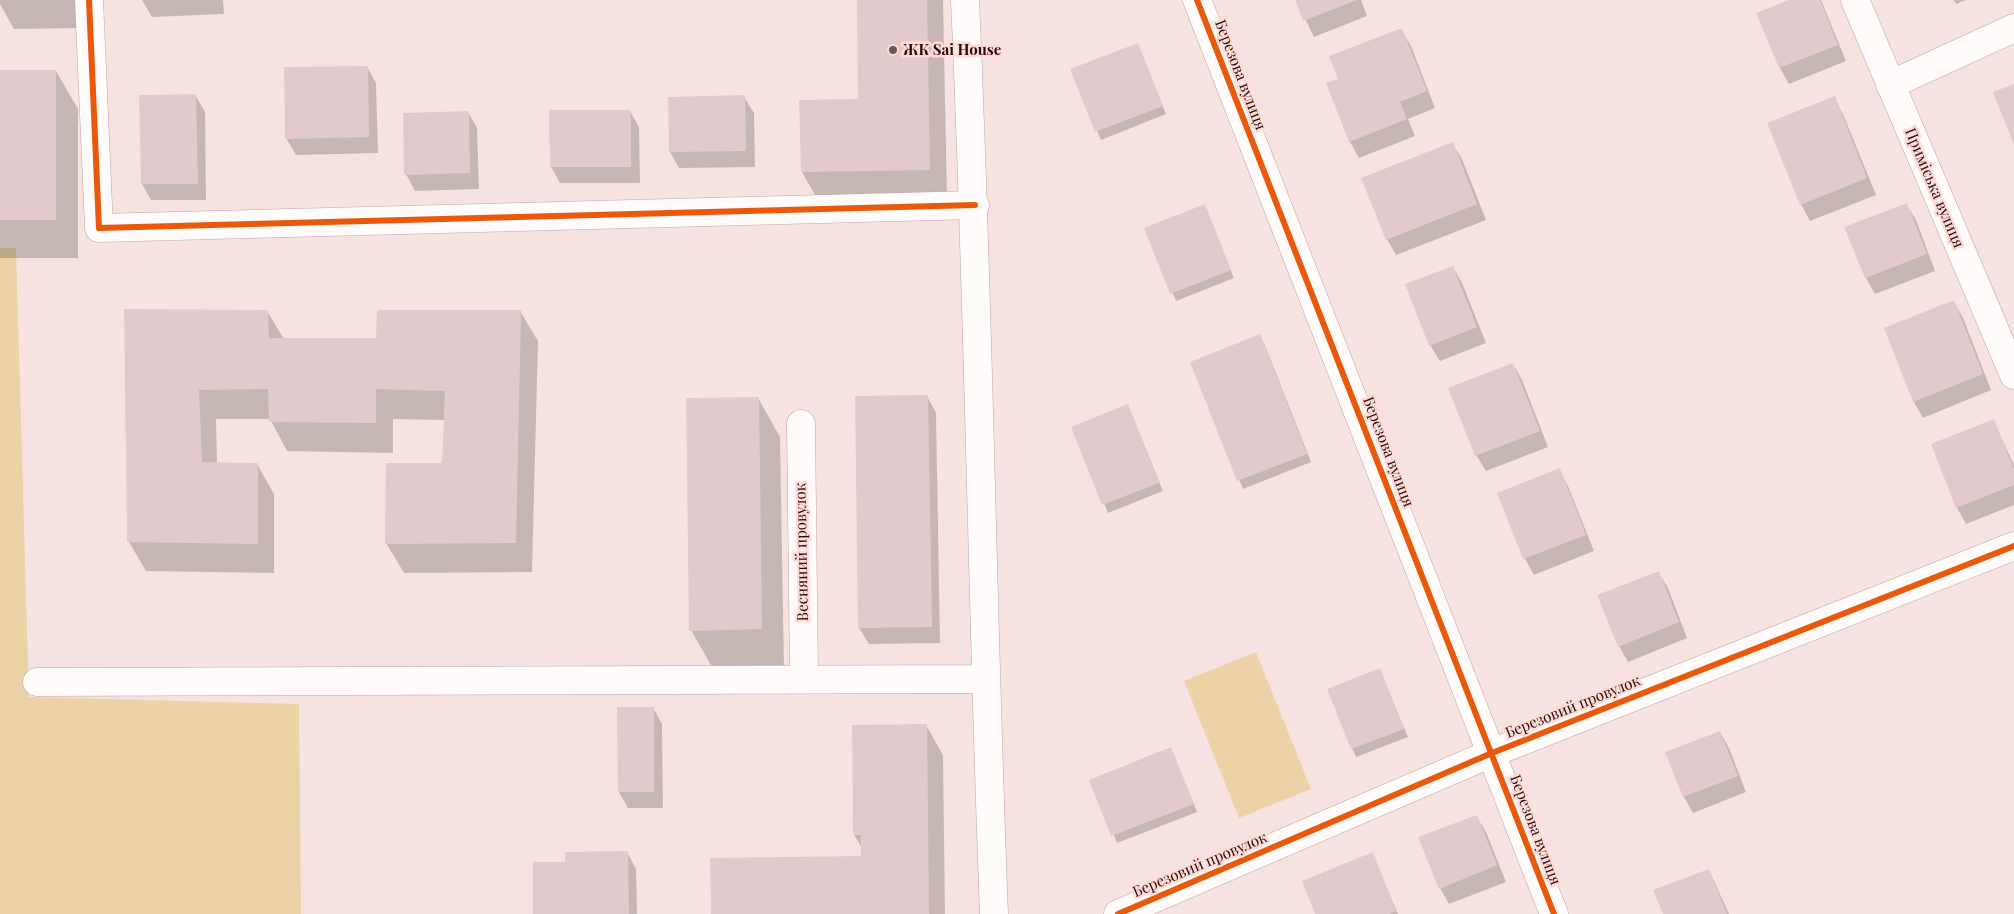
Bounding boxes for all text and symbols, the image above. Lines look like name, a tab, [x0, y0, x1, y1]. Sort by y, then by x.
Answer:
street label: Березова вулиця	[1211, 17, 1269, 133]
place label: ЖК Sai House	[903, 41, 1001, 59]
marker: ЖК Sai House	[887, 44, 899, 56]
street label: Приміська вулиця	[1901, 125, 1967, 251]
street label: Березова вулиця	[1359, 394, 1417, 510]
street label: Весняний провулок	[792, 483, 812, 621]
street label: Березовий провулок	[1503, 672, 1643, 742]
street label: Березова вулиця	[1506, 772, 1564, 888]
street label: Березовий провулок	[1130, 829, 1270, 901]

